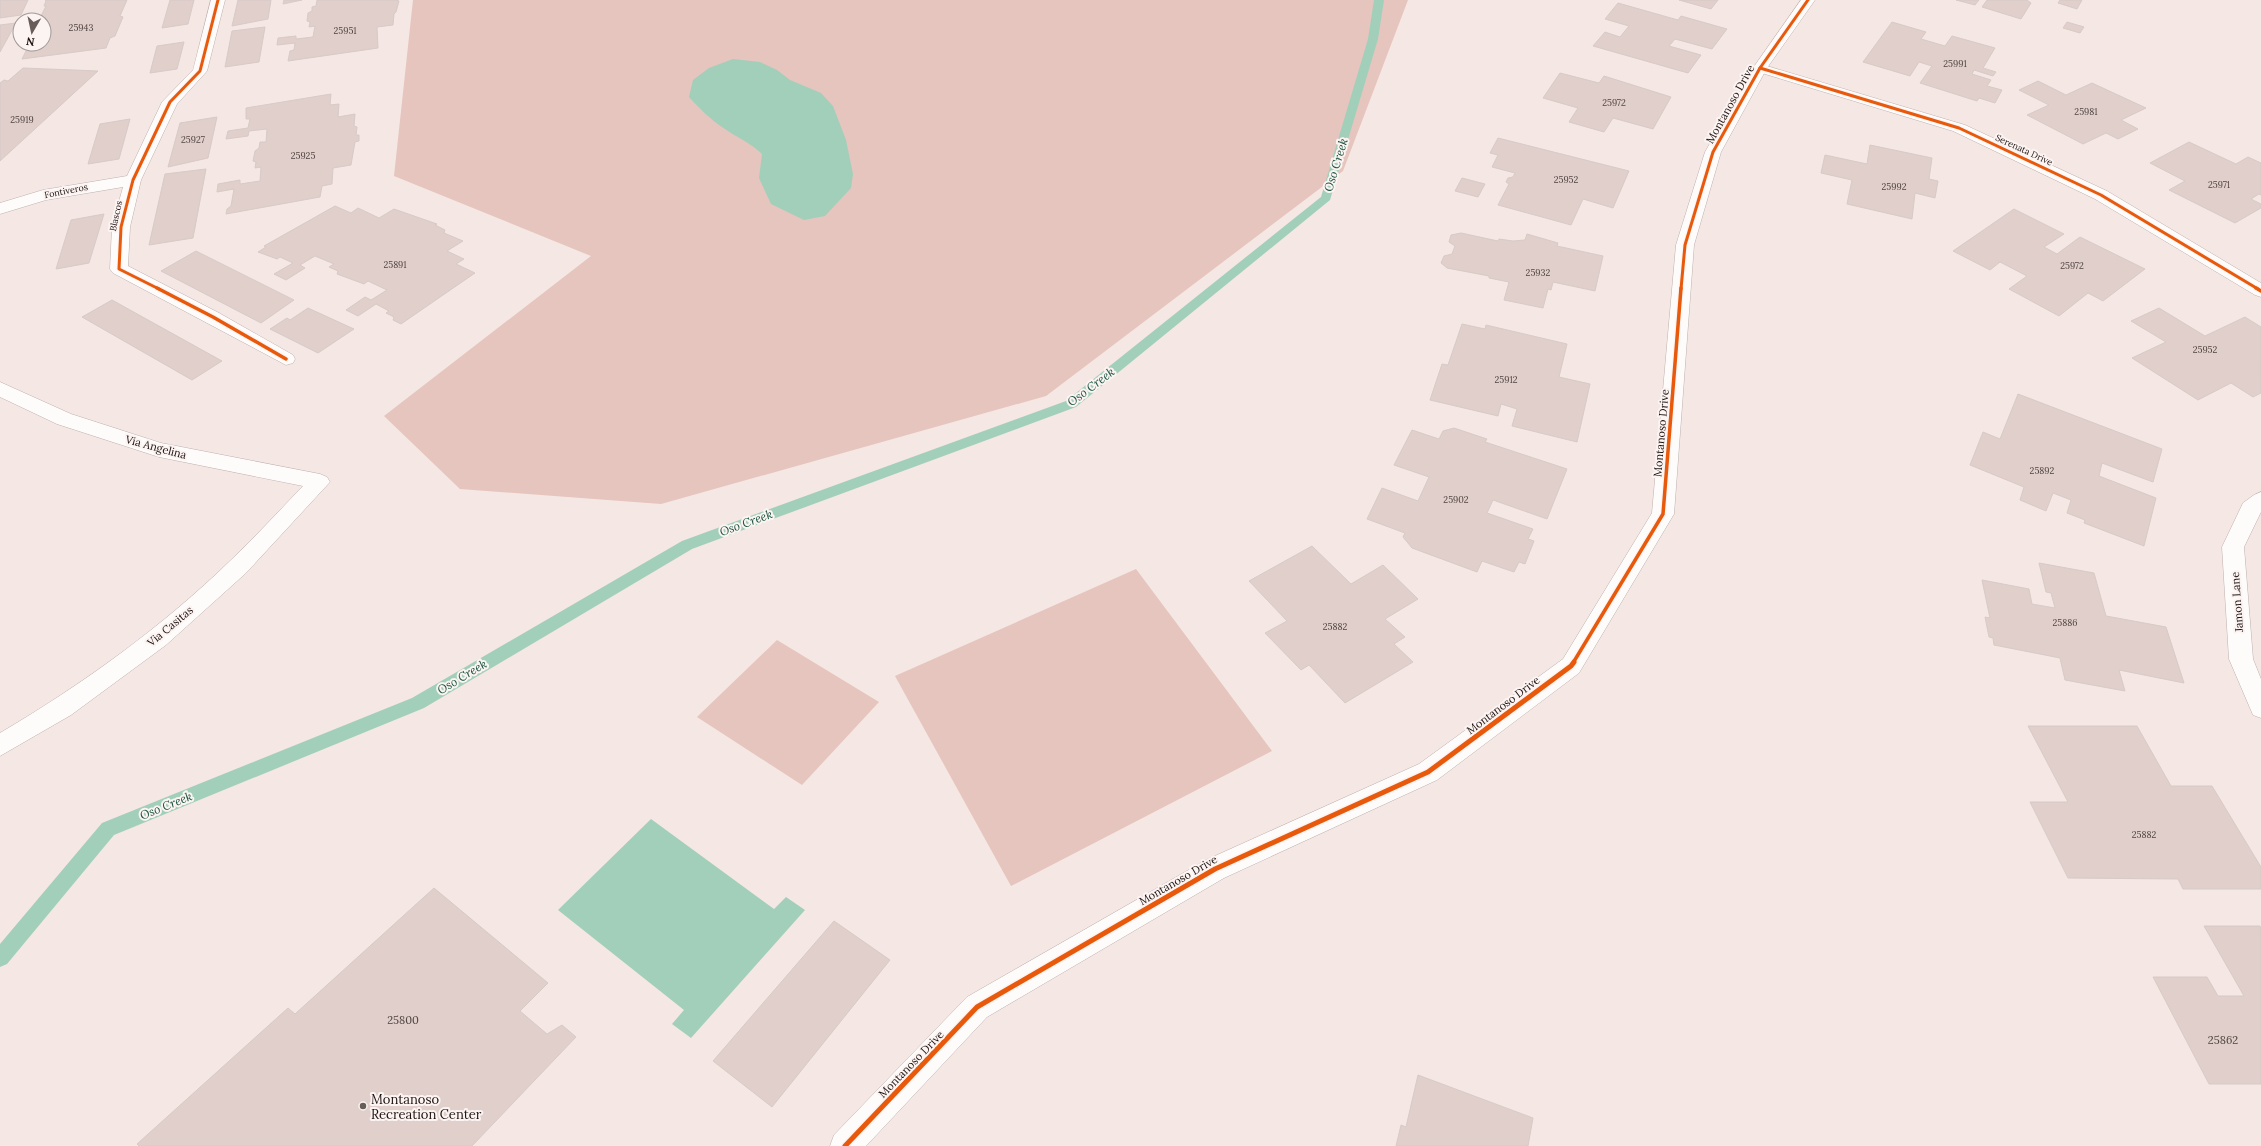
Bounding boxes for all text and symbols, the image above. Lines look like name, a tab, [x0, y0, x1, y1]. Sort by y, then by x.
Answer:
north arrow	[12, 12, 52, 52]
house number: 25943	[69, 22, 93, 33]
house number: 25951	[333, 25, 357, 36]
text: N	[25, 34, 36, 49]
house number: 25991	[1943, 58, 1967, 69]
street label: Montanoso Drive	[1703, 62, 1757, 146]
house number: 25972	[1602, 97, 1626, 108]
house number: 25981	[2074, 106, 2098, 117]
house number: 25919	[10, 114, 34, 125]
street label: Serenata Drive	[1994, 132, 2055, 168]
house number: 25927	[181, 134, 205, 145]
water label: Oso Creek	[1320, 136, 1351, 193]
house number: 25925	[291, 150, 315, 161]
house number: 25952	[1554, 174, 1579, 185]
house number: 25971	[2208, 179, 2230, 190]
street label: Fontiveros	[43, 181, 89, 200]
house number: 25992	[1882, 181, 1907, 192]
street label: Blascos	[107, 200, 124, 232]
house number: 25891	[383, 259, 407, 270]
house number: 25972	[2060, 260, 2084, 271]
house number: 25932	[1526, 267, 1551, 278]
house number: 25952	[2193, 344, 2218, 355]
water label: Oso Creek	[1064, 364, 1117, 409]
house number: 25912	[1494, 374, 1518, 385]
street label: Montanoso Drive	[1650, 389, 1672, 477]
street label: Via Angelina	[123, 432, 188, 462]
house number: 25892	[2030, 465, 2055, 476]
house number: 25902	[1443, 494, 1469, 505]
water label: Oso Creek	[717, 506, 774, 539]
street label: Jamon Lane	[2228, 571, 2246, 634]
street label: Via Casitas	[144, 603, 196, 650]
house number: 25886	[2052, 617, 2078, 628]
house number: 25882	[1323, 621, 1348, 632]
water label: Oso Creek	[434, 656, 489, 697]
street label: Montanoso Drive	[1464, 673, 1542, 737]
water label: Oso Creek	[137, 788, 194, 823]
house number: 25882	[2132, 829, 2157, 840]
street label: Montanoso Drive	[1136, 852, 1220, 908]
house number: 25800	[387, 1013, 419, 1027]
street label: Montanoso Drive	[875, 1027, 947, 1101]
house number: 25862	[2208, 1033, 2238, 1047]
place label: Montanoso Recreation Center	[371, 1091, 482, 1123]
marker: Montanoso Recreation Center	[358, 1101, 368, 1111]

